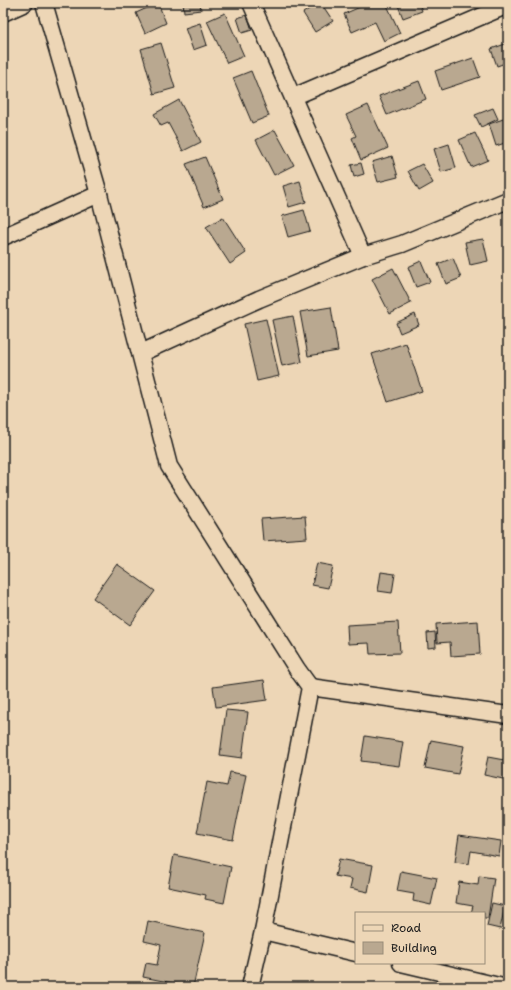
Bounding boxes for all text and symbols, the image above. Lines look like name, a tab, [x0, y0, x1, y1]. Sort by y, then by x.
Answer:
legend	[355, 912, 485, 964]
text: Road	[391, 920, 422, 936]
text: Building	[391, 940, 437, 956]

